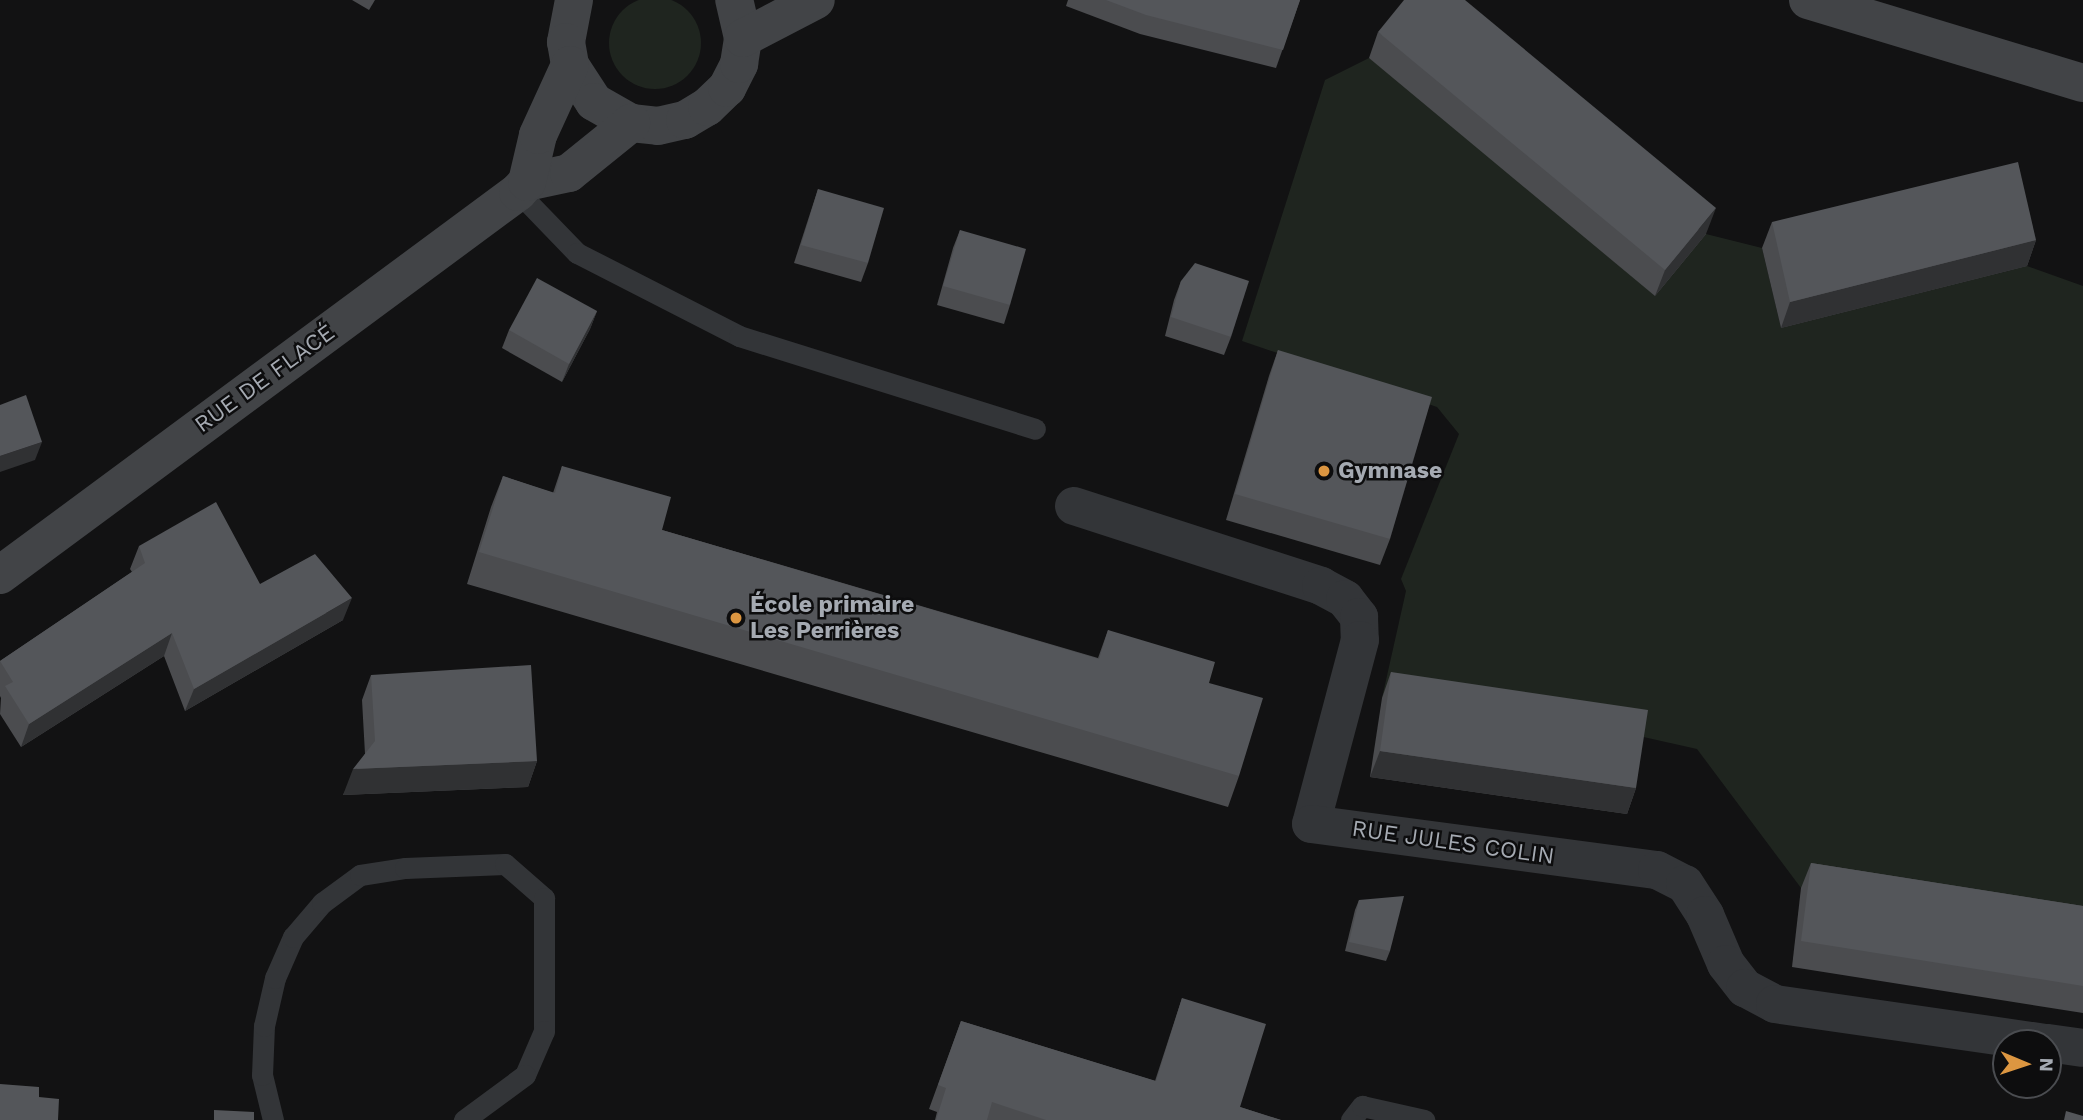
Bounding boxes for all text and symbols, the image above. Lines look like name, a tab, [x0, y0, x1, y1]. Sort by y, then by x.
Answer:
street label: RUE DE FLACÉ	[190, 319, 340, 439]
place label: Gymnase	[1338, 457, 1442, 485]
marker: Gymnase	[1316, 463, 1332, 479]
place label: École primaire Les Perrières	[750, 591, 914, 645]
marker: École primaire Les Perrières	[728, 610, 744, 626]
street label: RUE JULES COLIN	[1350, 815, 1556, 871]
north arrow	[1992, 1029, 2062, 1099]
text: N	[2035, 1057, 2058, 1072]

